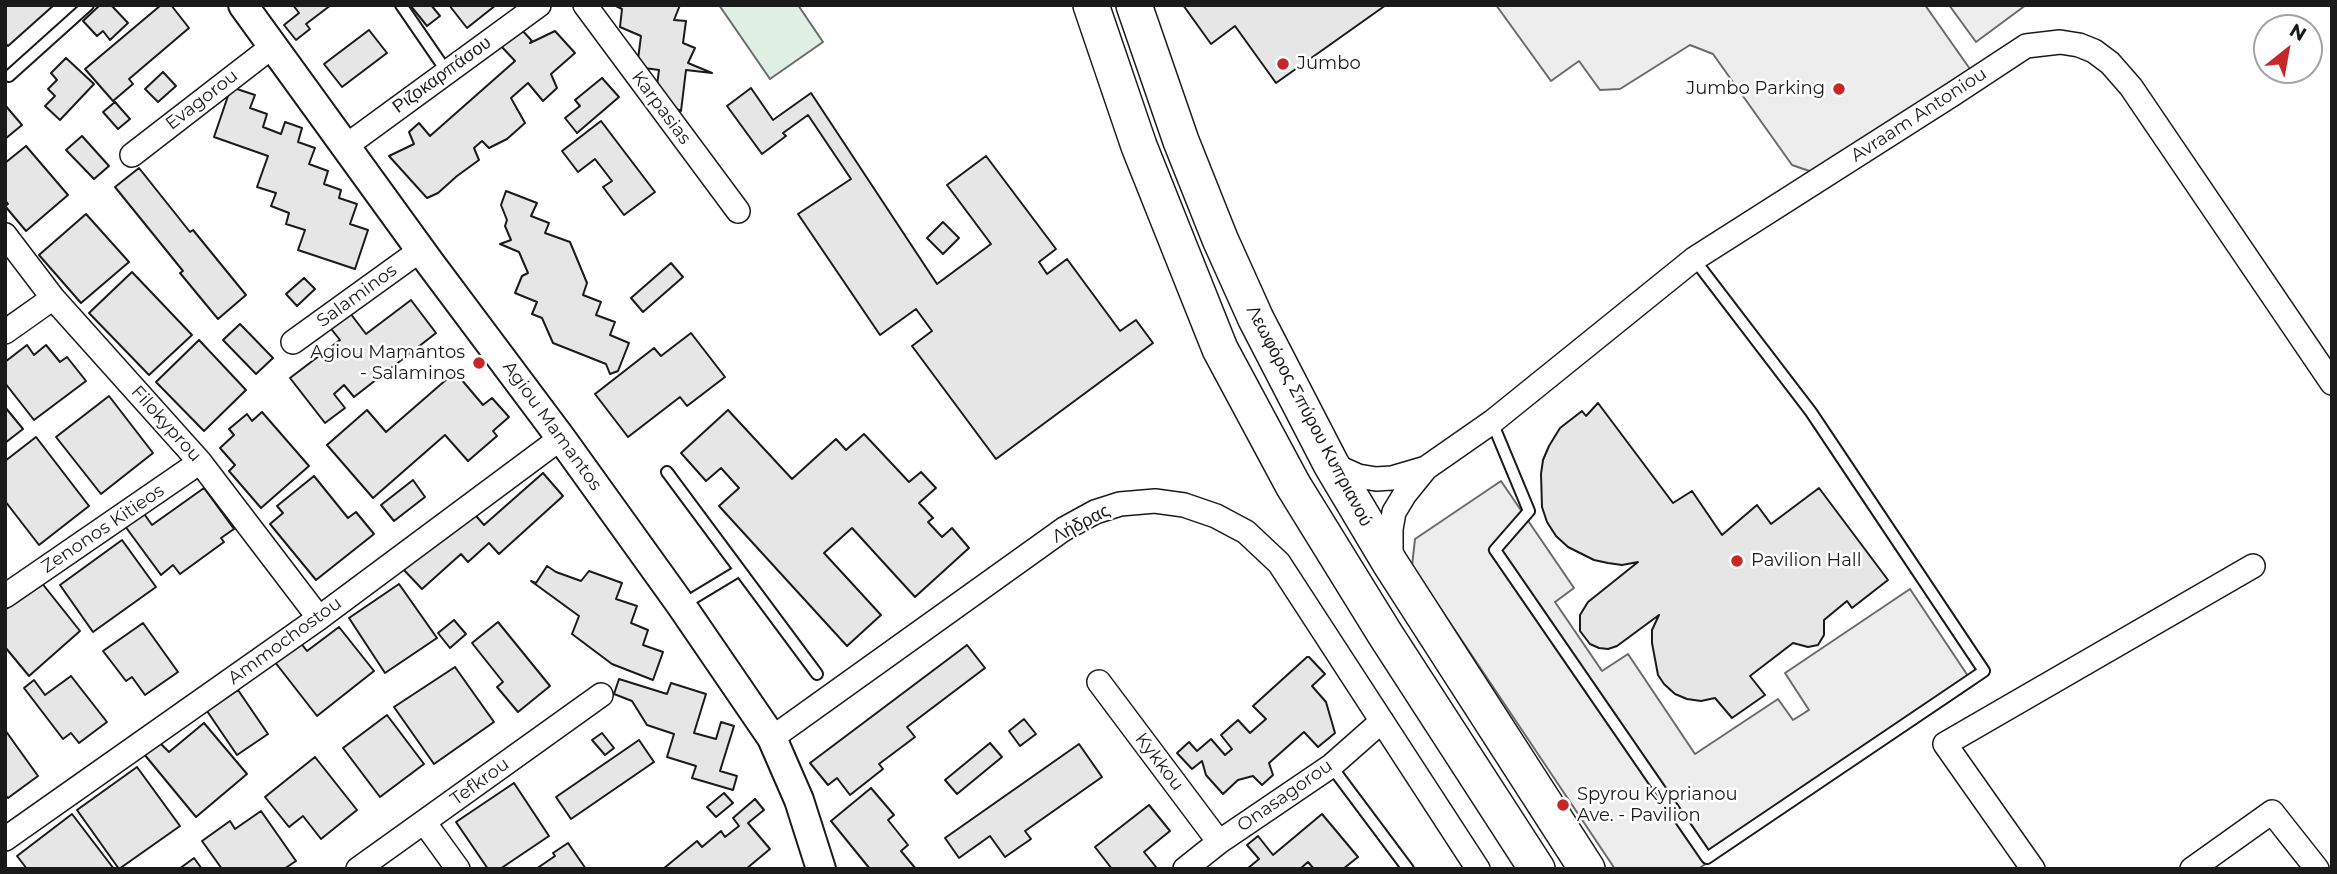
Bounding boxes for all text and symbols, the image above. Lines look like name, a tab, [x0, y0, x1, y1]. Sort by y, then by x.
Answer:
north arrow	[2253, 14, 2323, 84]
text: N	[2286, 18, 2311, 46]
street label: Ριζοκαρπάσου	[389, 32, 495, 118]
place label: Jumbo	[1297, 53, 1361, 75]
marker: Jumbo	[1275, 56, 1291, 72]
street label: Avraam Antoniou	[1847, 63, 1991, 167]
street label: Evagorou	[162, 65, 242, 135]
street label: Karpasias	[626, 67, 696, 149]
place label: Jumbo Parking	[1686, 78, 1825, 100]
marker: Jumbo Parking	[1831, 81, 1847, 97]
street label: Salaminos	[313, 260, 401, 332]
street label: Λεωφόρος Σπύρου Κυπριανού	[1241, 302, 1377, 530]
place label: Agiou Mamantos - Salaminos	[310, 342, 465, 384]
marker: Agiou Mamantos - Salaminos	[471, 355, 487, 371]
street label: Agiou Mamantos	[498, 357, 606, 495]
street label: Filokyprou	[126, 381, 206, 467]
street label: Zenonos Kitieos	[38, 480, 168, 578]
street label: Λήδρας	[1049, 500, 1113, 548]
place label: Pavilion Hall	[1751, 550, 1861, 572]
marker: Pavilion Hall	[1729, 553, 1745, 569]
street label: Ammochostou	[224, 593, 346, 689]
street label: Kykkou	[1130, 729, 1188, 795]
street label: Tefkrou	[446, 753, 514, 811]
street label: Onasagorou	[1233, 755, 1337, 837]
place label: Spyrou Kyprianou Ave. - Pavilion	[1577, 784, 1738, 826]
marker: Spyrou Kyprianou Ave. - Pavilion	[1555, 797, 1571, 813]

